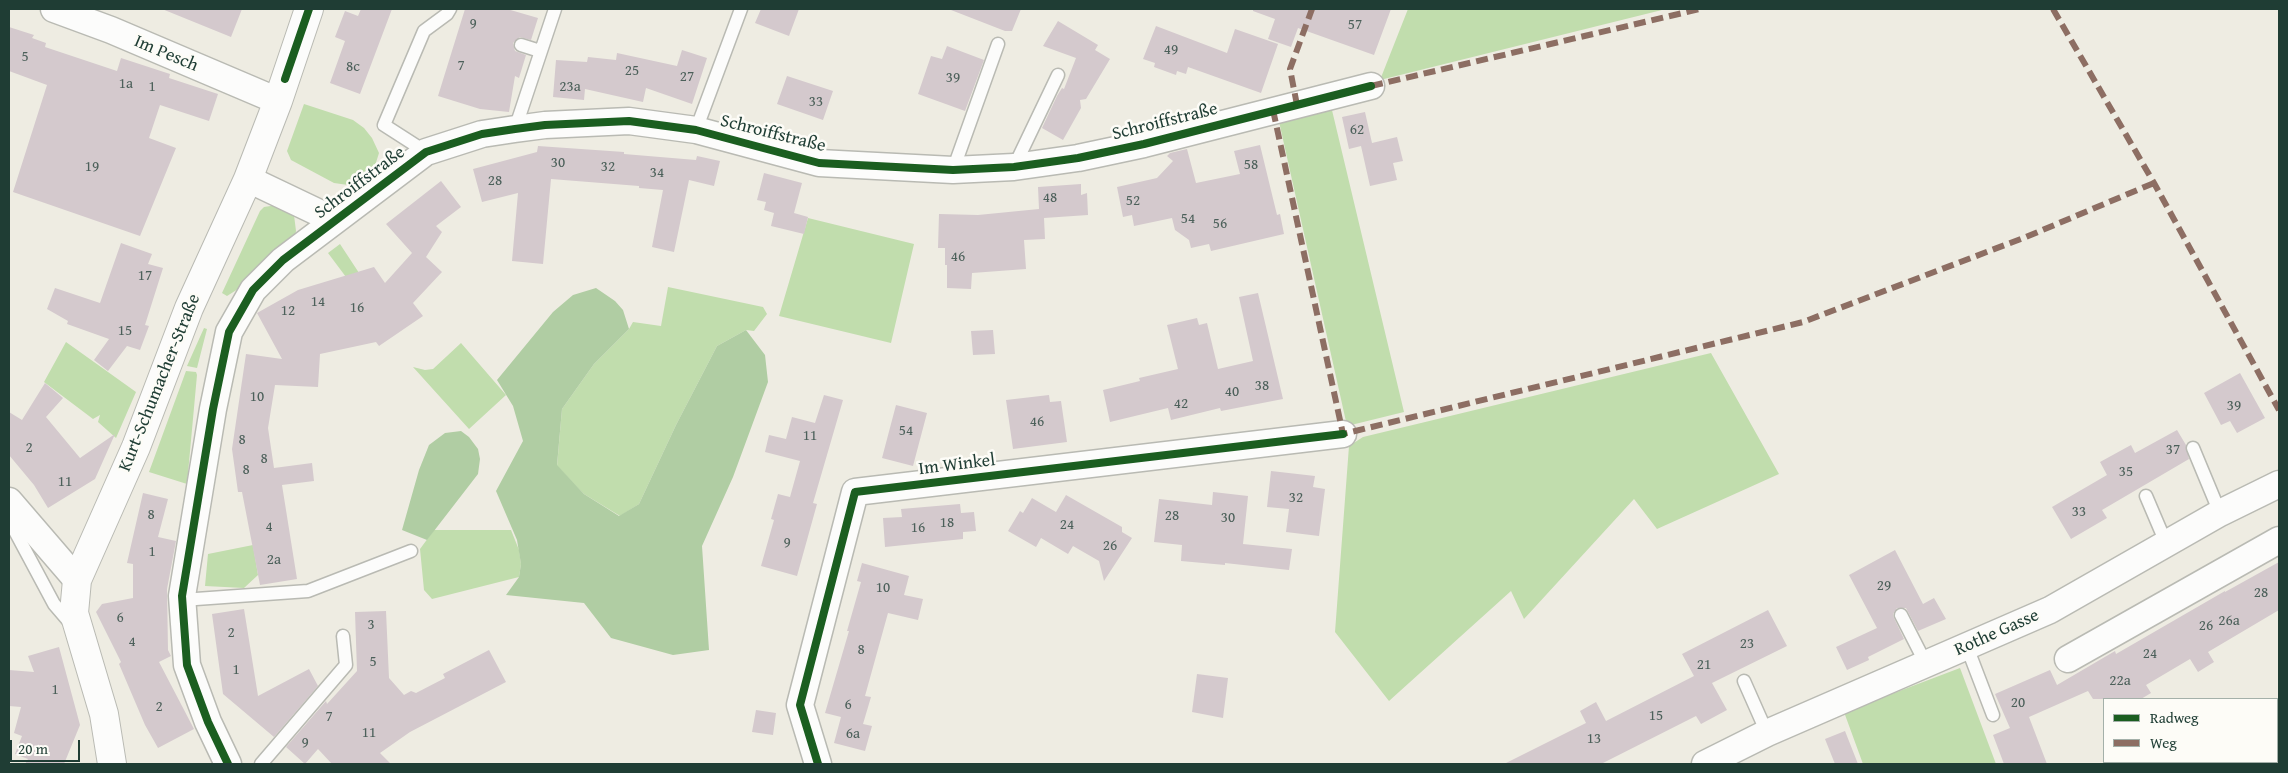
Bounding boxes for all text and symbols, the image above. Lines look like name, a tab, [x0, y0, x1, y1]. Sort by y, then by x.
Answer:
house number: 9	[469, 15, 477, 33]
house number: 57	[1348, 16, 1362, 34]
street label: Im Pesch	[131, 31, 201, 77]
house number: 49	[1164, 41, 1178, 59]
house number: 5	[21, 48, 29, 66]
house number: 7	[457, 57, 465, 75]
house number: 8c	[346, 58, 360, 76]
house number: 25	[625, 62, 639, 80]
house number: 27	[680, 68, 694, 86]
house number: 39	[946, 69, 960, 87]
house number: 1a	[119, 75, 133, 93]
house number: 1	[148, 78, 156, 96]
house number: 23a	[559, 78, 581, 96]
house number: 33	[809, 93, 823, 111]
street label: Schroiffstraße	[1110, 98, 1220, 146]
street label: Schroiffstraße	[718, 110, 828, 158]
house number: 62	[1350, 121, 1364, 139]
street label: Schroiffstraße	[310, 142, 410, 224]
house number: 30	[551, 154, 565, 172]
house number: 58	[1244, 156, 1258, 174]
house number: 19	[85, 158, 99, 176]
house number: 32	[601, 158, 615, 176]
house number: 34	[650, 164, 664, 182]
house number: 28	[488, 172, 502, 190]
house number: 48	[1043, 189, 1057, 207]
house number: 52	[1126, 192, 1140, 210]
house number: 54	[1181, 210, 1195, 228]
house number: 56	[1213, 215, 1227, 233]
house number: 46	[951, 248, 965, 266]
house number: 17	[138, 267, 152, 285]
street label: Kurt-Schumacher-Straße	[114, 291, 206, 475]
house number: 14	[311, 293, 325, 311]
house number: 16	[350, 299, 364, 317]
house number: 12	[281, 302, 295, 320]
house number: 15	[118, 322, 132, 340]
house number: 38	[1255, 377, 1269, 395]
house number: 40	[1225, 383, 1239, 401]
house number: 10	[250, 388, 264, 406]
house number: 42	[1174, 395, 1188, 413]
house number: 39	[2227, 397, 2241, 415]
house number: 46	[1030, 413, 1044, 431]
house number: 54	[899, 422, 913, 440]
house number: 11	[803, 427, 817, 445]
house number: 8	[238, 431, 246, 449]
house number: 2	[25, 439, 33, 457]
house number: 37	[2166, 441, 2180, 459]
house number: 8	[260, 450, 268, 468]
street label: Im Winkel	[917, 450, 997, 480]
house number: 8	[242, 461, 250, 479]
house number: 35	[2119, 463, 2133, 481]
house number: 11	[58, 473, 72, 491]
house number: 32	[1289, 489, 1303, 507]
house number: 33	[2072, 503, 2086, 521]
house number: 8	[147, 506, 155, 524]
house number: 28	[1165, 507, 1179, 525]
house number: 30	[1221, 509, 1235, 527]
house number: 18	[940, 514, 954, 532]
house number: 24	[1060, 516, 1074, 534]
house number: 4	[265, 518, 273, 536]
house number: 16	[911, 519, 925, 537]
house number: 9	[783, 534, 791, 552]
house number: 26	[1103, 537, 1117, 555]
house number: 1	[148, 543, 156, 561]
house number: 2a	[267, 551, 281, 569]
house number: 29	[1877, 577, 1891, 595]
house number: 10	[876, 579, 890, 597]
house number: 28	[2254, 584, 2268, 602]
street label: Rothe Gasse	[1951, 605, 2043, 661]
house number: 6	[116, 609, 124, 627]
house number: 26a	[2218, 612, 2240, 630]
house number: 3	[367, 616, 375, 634]
house number: 26	[2199, 617, 2213, 635]
house number: 2	[227, 624, 235, 642]
house number: 4	[128, 633, 136, 651]
house number: 23	[1740, 635, 1754, 653]
house number: 8	[857, 641, 865, 659]
house number: 24	[2143, 645, 2157, 663]
house number: 5	[369, 653, 377, 671]
house number: 21	[1697, 656, 1711, 674]
house number: 1	[232, 661, 240, 679]
house number: 22a	[2109, 672, 2131, 690]
house number: 1	[51, 681, 59, 699]
house number: 20	[2011, 694, 2025, 712]
house number: 6	[844, 696, 852, 714]
house number: 2	[155, 698, 163, 716]
legend	[2103, 698, 2278, 763]
house number: 15	[1649, 707, 1663, 725]
text: Radweg	[2150, 707, 2199, 728]
house number: 7	[325, 708, 333, 726]
house number: 11	[362, 724, 376, 742]
house number: 6a	[846, 725, 860, 743]
scale bar	[12, 730, 82, 762]
house number: 13	[1587, 730, 1601, 748]
text: Weg	[2150, 732, 2177, 753]
house number: 9	[301, 734, 309, 752]
text: 20 m	[18, 738, 48, 759]

